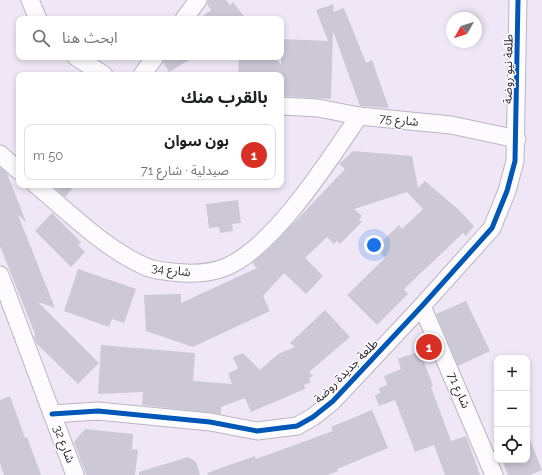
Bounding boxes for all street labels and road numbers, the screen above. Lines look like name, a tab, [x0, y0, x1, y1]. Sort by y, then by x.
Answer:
street label: طلعة نيو روضة	[500, 34, 516, 104]
street label: شارع 75	[379, 111, 419, 131]
street label: شارع 34	[150, 261, 191, 281]
street label: طلعة جديدة روضة	[311, 336, 381, 406]
street label: شارع 71	[443, 370, 473, 411]
street label: شارع 32	[49, 423, 78, 465]

